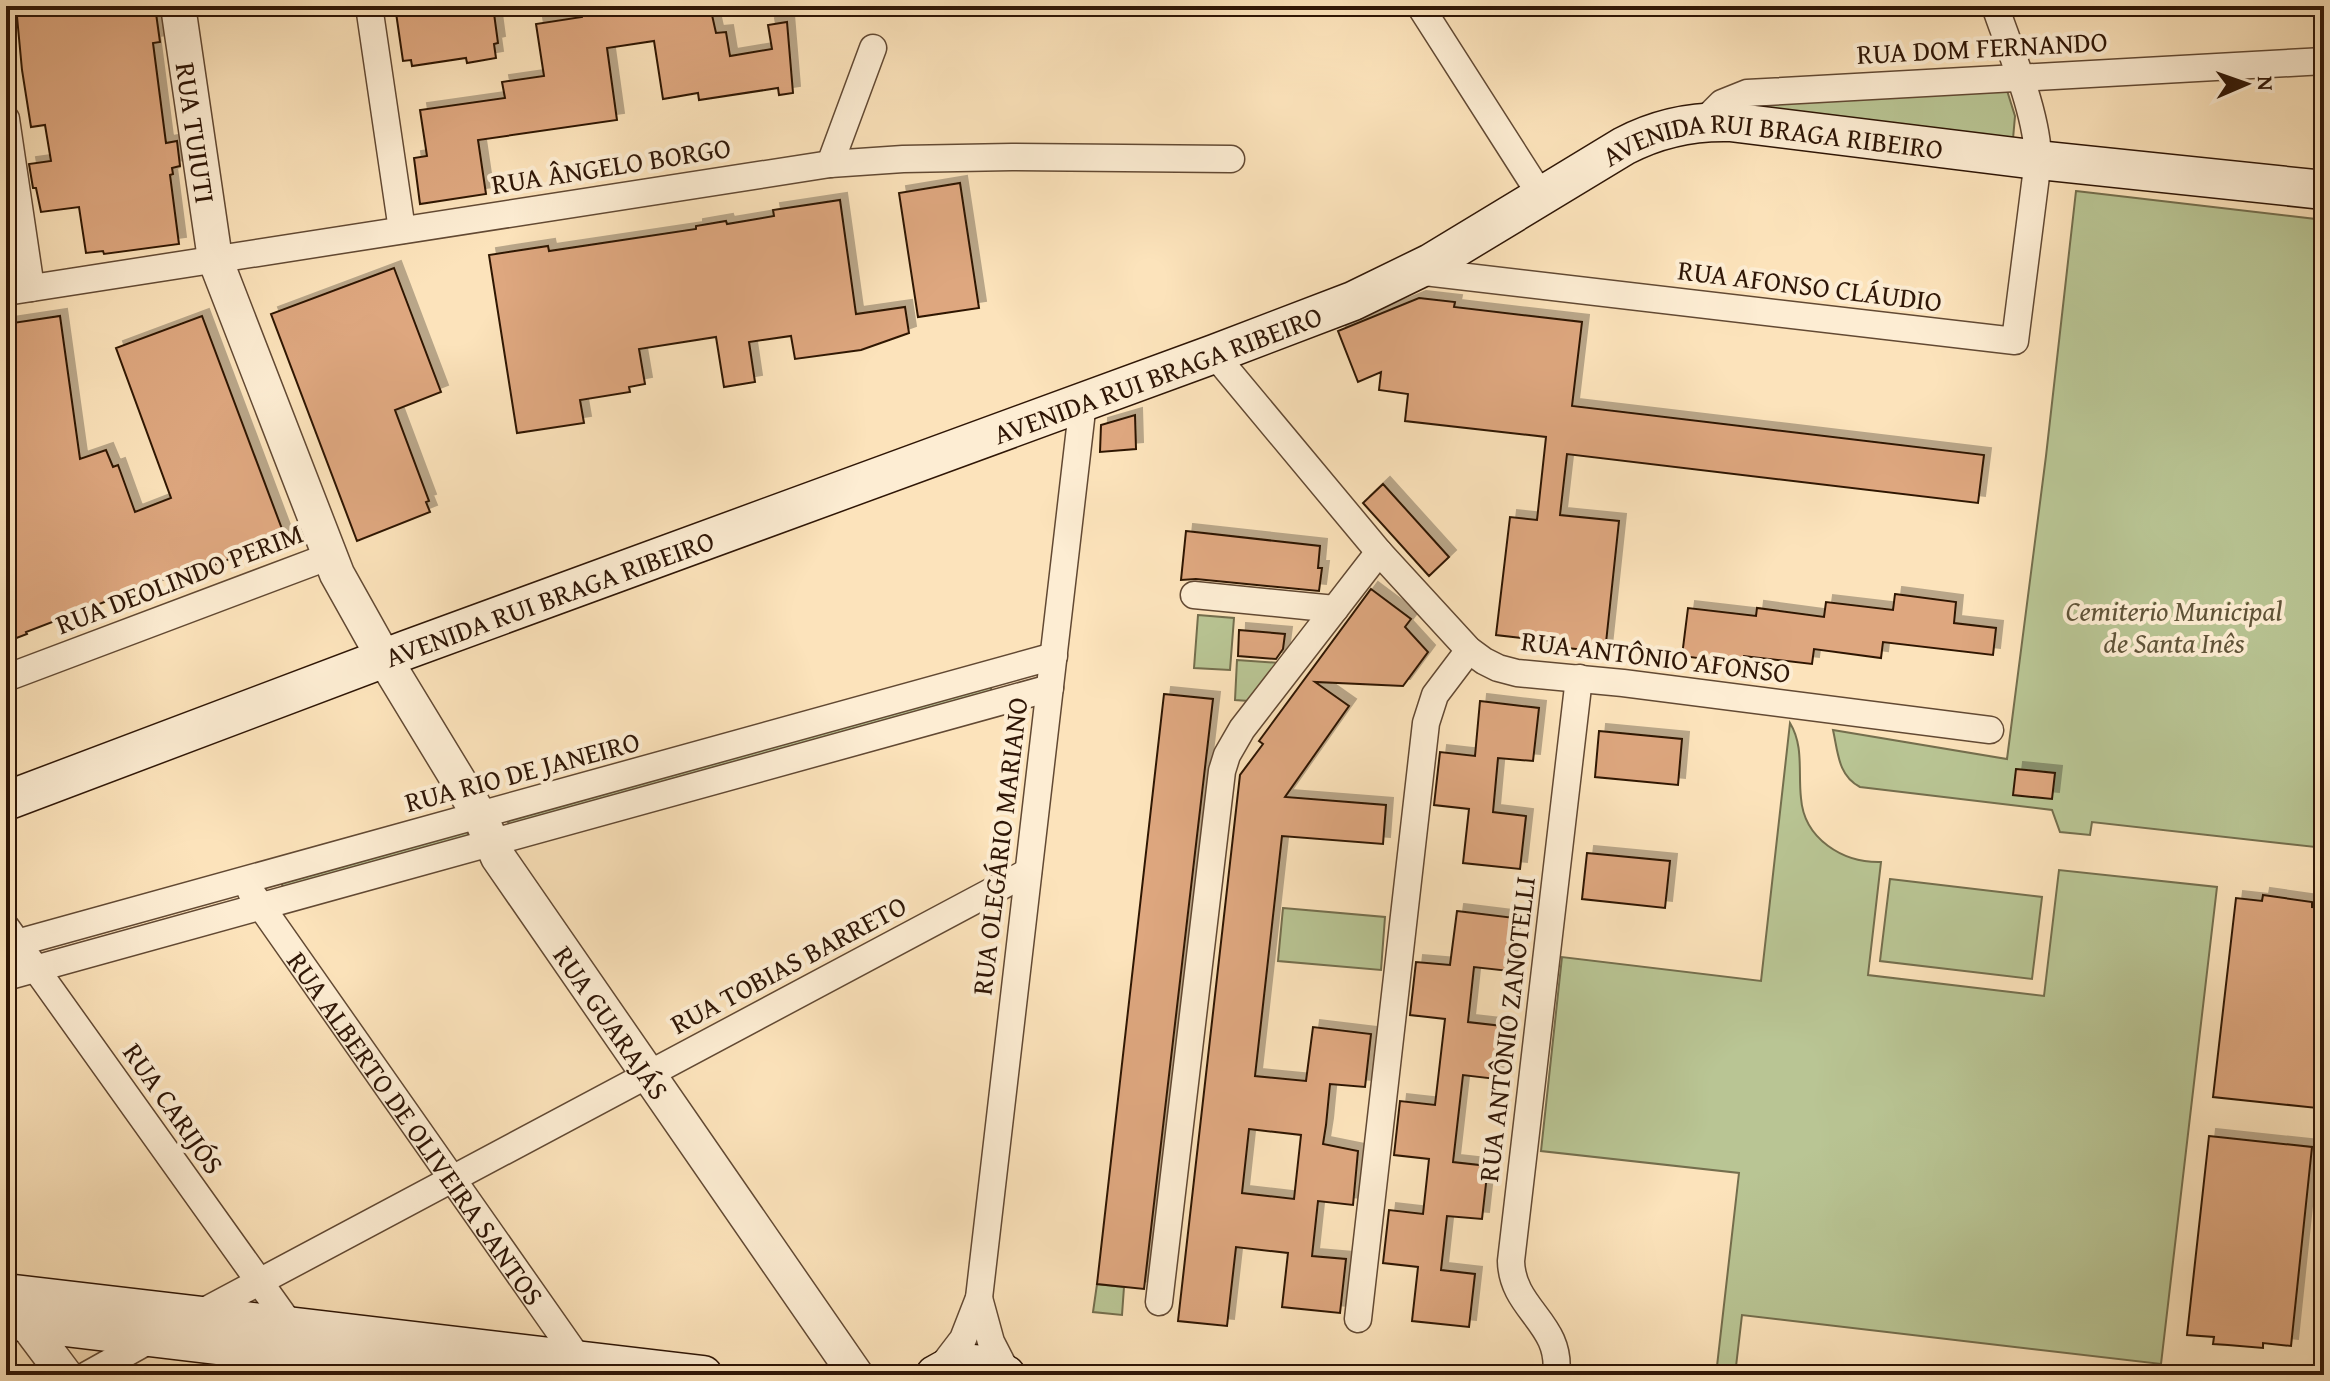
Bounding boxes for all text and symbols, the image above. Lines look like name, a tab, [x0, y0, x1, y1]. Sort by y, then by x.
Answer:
street label: RUA DOM FERNANDO	[1856, 20, 2108, 74]
north arrow	[2206, 44, 2286, 124]
street label: RUA TUIUTI	[166, 59, 227, 206]
text: N	[2250, 75, 2282, 91]
street label: AVENIDA RUI BRAGA RIBEIRO	[1594, 101, 1946, 176]
street label: RUA ÂNGELO BORGO	[488, 126, 734, 204]
street label: RUA AFONSO CLÁUDIO	[1675, 248, 1945, 322]
street label: AVENIDA RUI BRAGA RIBEIRO	[987, 294, 1328, 454]
street label: RUA DEOLINDO PERIM	[49, 512, 309, 644]
street label: AVENIDA RUI BRAGA RIBEIRO	[379, 518, 719, 677]
park label: Cemiterio Municipal de Santa Inês	[2066, 590, 2282, 663]
street label: RUA ANTÔNIO AFONSO	[1519, 619, 1793, 693]
street label: RUA OLEGÁRIO MARIANO	[960, 695, 1038, 997]
street label: RUA RIO DE JANEIRO	[400, 720, 644, 822]
street label: RUA ANTÔNIO ZANOTELLI	[1467, 874, 1545, 1184]
street label: RUA TOBIAS BARRETO	[663, 884, 913, 1044]
street label: RUA GUARAJÁS	[544, 937, 680, 1108]
street label: RUA ALBERTO DE OLIVEIRA SANTOS	[278, 942, 555, 1313]
street label: RUA CARIJÓS	[114, 1034, 234, 1182]

